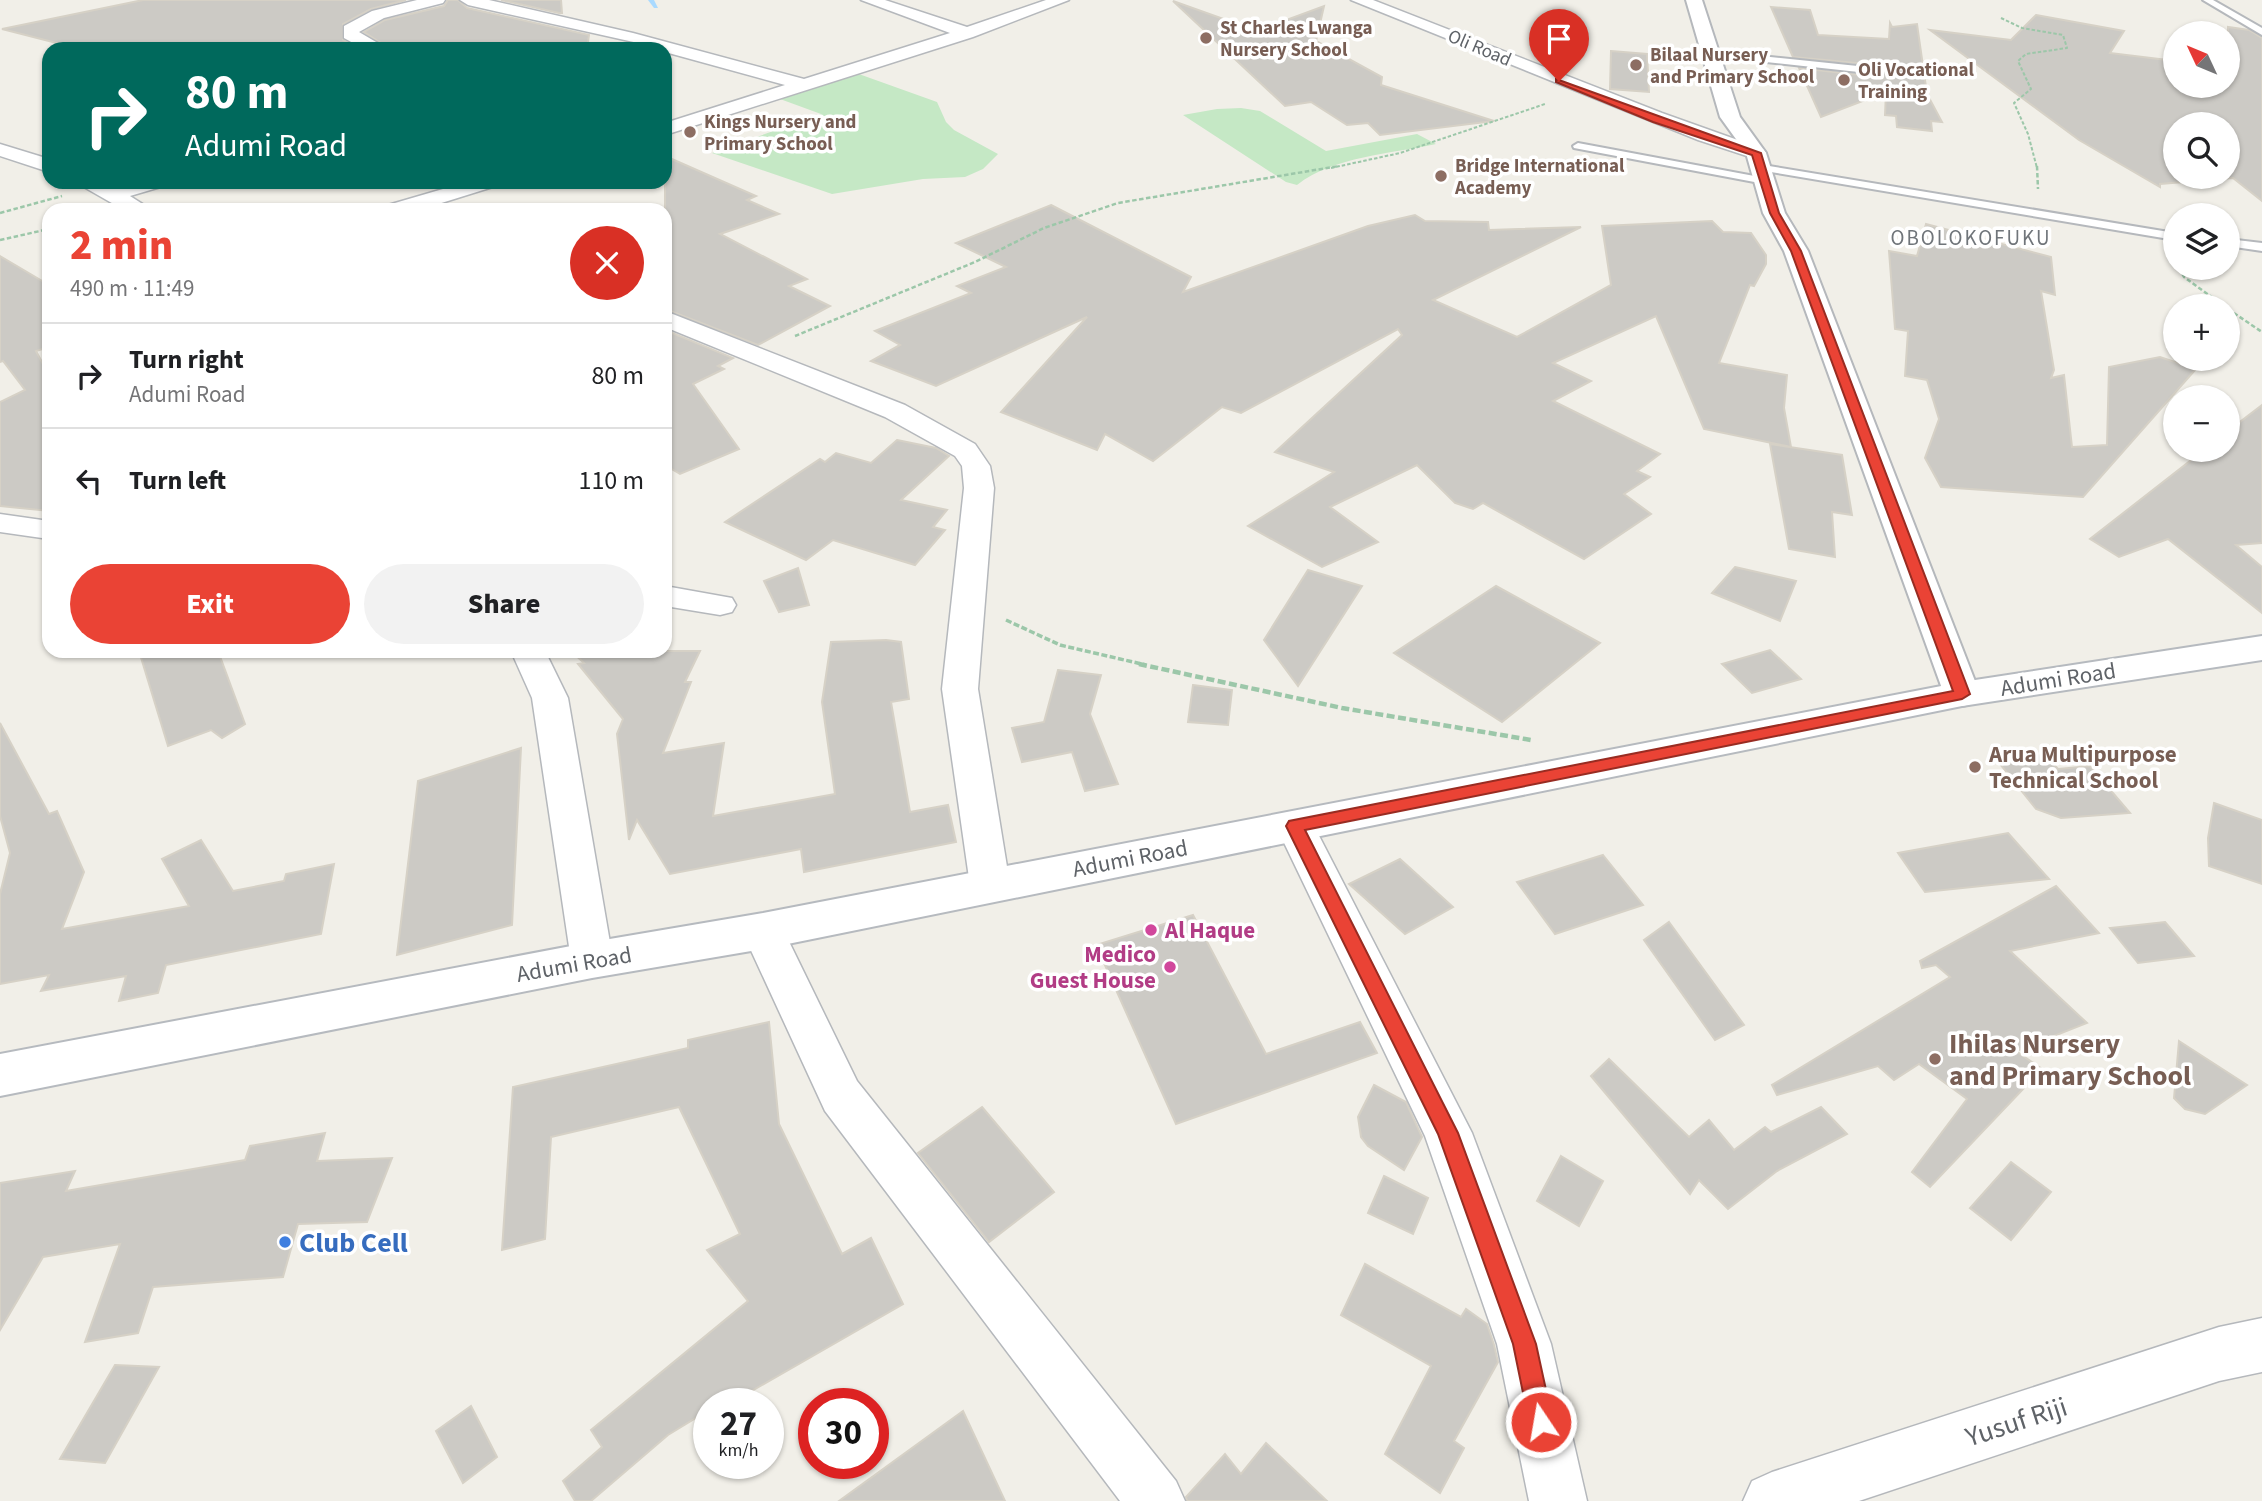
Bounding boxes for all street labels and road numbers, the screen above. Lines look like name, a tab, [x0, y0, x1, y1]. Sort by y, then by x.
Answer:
street label: Oli Road	[1443, 23, 1515, 74]
street label: Adumi Road	[1998, 654, 2118, 705]
street label: Adumi Road	[1070, 831, 1190, 886]
street label: Adumi Road	[514, 938, 634, 991]
street label: Yusuf Riji	[1959, 1387, 2072, 1458]

